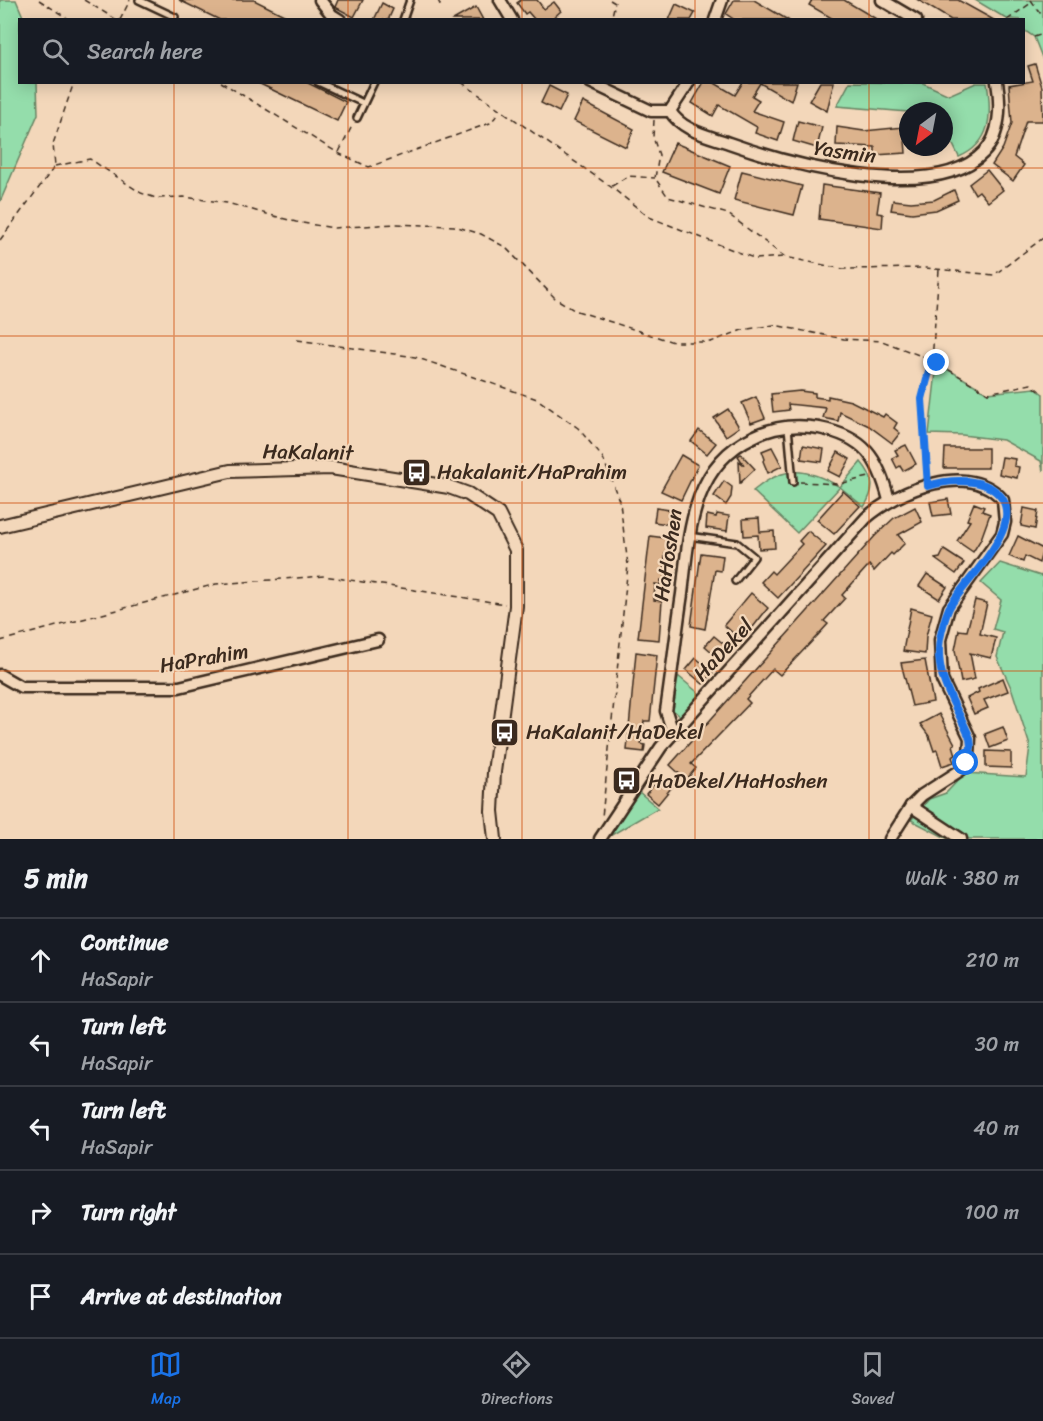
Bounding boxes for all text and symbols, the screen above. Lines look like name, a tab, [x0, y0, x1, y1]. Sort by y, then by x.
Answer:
search box	[18, 18, 1025, 84]
text: Search here	[87, 32, 203, 71]
icon: search	[39, 35, 72, 68]
north arrow	[899, 102, 953, 156]
street label: Yasmin	[811, 129, 879, 175]
route end	[923, 349, 949, 375]
street label: HaKalanit	[262, 432, 355, 472]
place label: Hakalanit/HaPrahim	[437, 453, 627, 491]
bus stop icon: Hakalanit/HaPrahim	[400, 456, 432, 488]
street label: HaHoshen	[642, 506, 694, 604]
street label: HaDekel	[683, 609, 764, 691]
street label: HaPrahim	[156, 631, 252, 685]
place label: HaKalanit/HaDekel	[526, 713, 704, 751]
bus stop icon: HaKalanit/HaDekel	[489, 716, 521, 748]
route start	[952, 749, 978, 775]
place label: HaDekel/HaHoshen	[648, 762, 828, 800]
bus stop icon: HaDekel/HaHoshen	[611, 765, 643, 797]
text: 5 min	[24, 855, 88, 901]
text: Walk · 380 m	[905, 861, 1019, 896]
text: Continue	[81, 923, 169, 962]
text: 210 m	[966, 943, 1019, 978]
icon: ahead	[24, 944, 57, 977]
text: HaSapir	[81, 962, 152, 997]
text: Turn left	[81, 1007, 166, 1046]
text: 30 m	[975, 1027, 1019, 1062]
icon: left	[24, 1028, 57, 1061]
text: HaSapir	[81, 1046, 152, 1081]
text: Turn left	[81, 1091, 166, 1130]
text: 40 m	[973, 1111, 1019, 1146]
icon: left	[24, 1112, 57, 1145]
text: HaSapir	[81, 1130, 152, 1165]
text: Turn right	[81, 1193, 176, 1232]
text: 100 m	[965, 1195, 1019, 1230]
icon: right	[24, 1196, 57, 1229]
text: Arrive at destination	[81, 1277, 282, 1316]
icon: arrive	[24, 1280, 57, 1313]
tab: Map	[149, 1348, 182, 1413]
tab: Directions	[481, 1348, 553, 1413]
tab: Saved	[851, 1348, 894, 1413]

